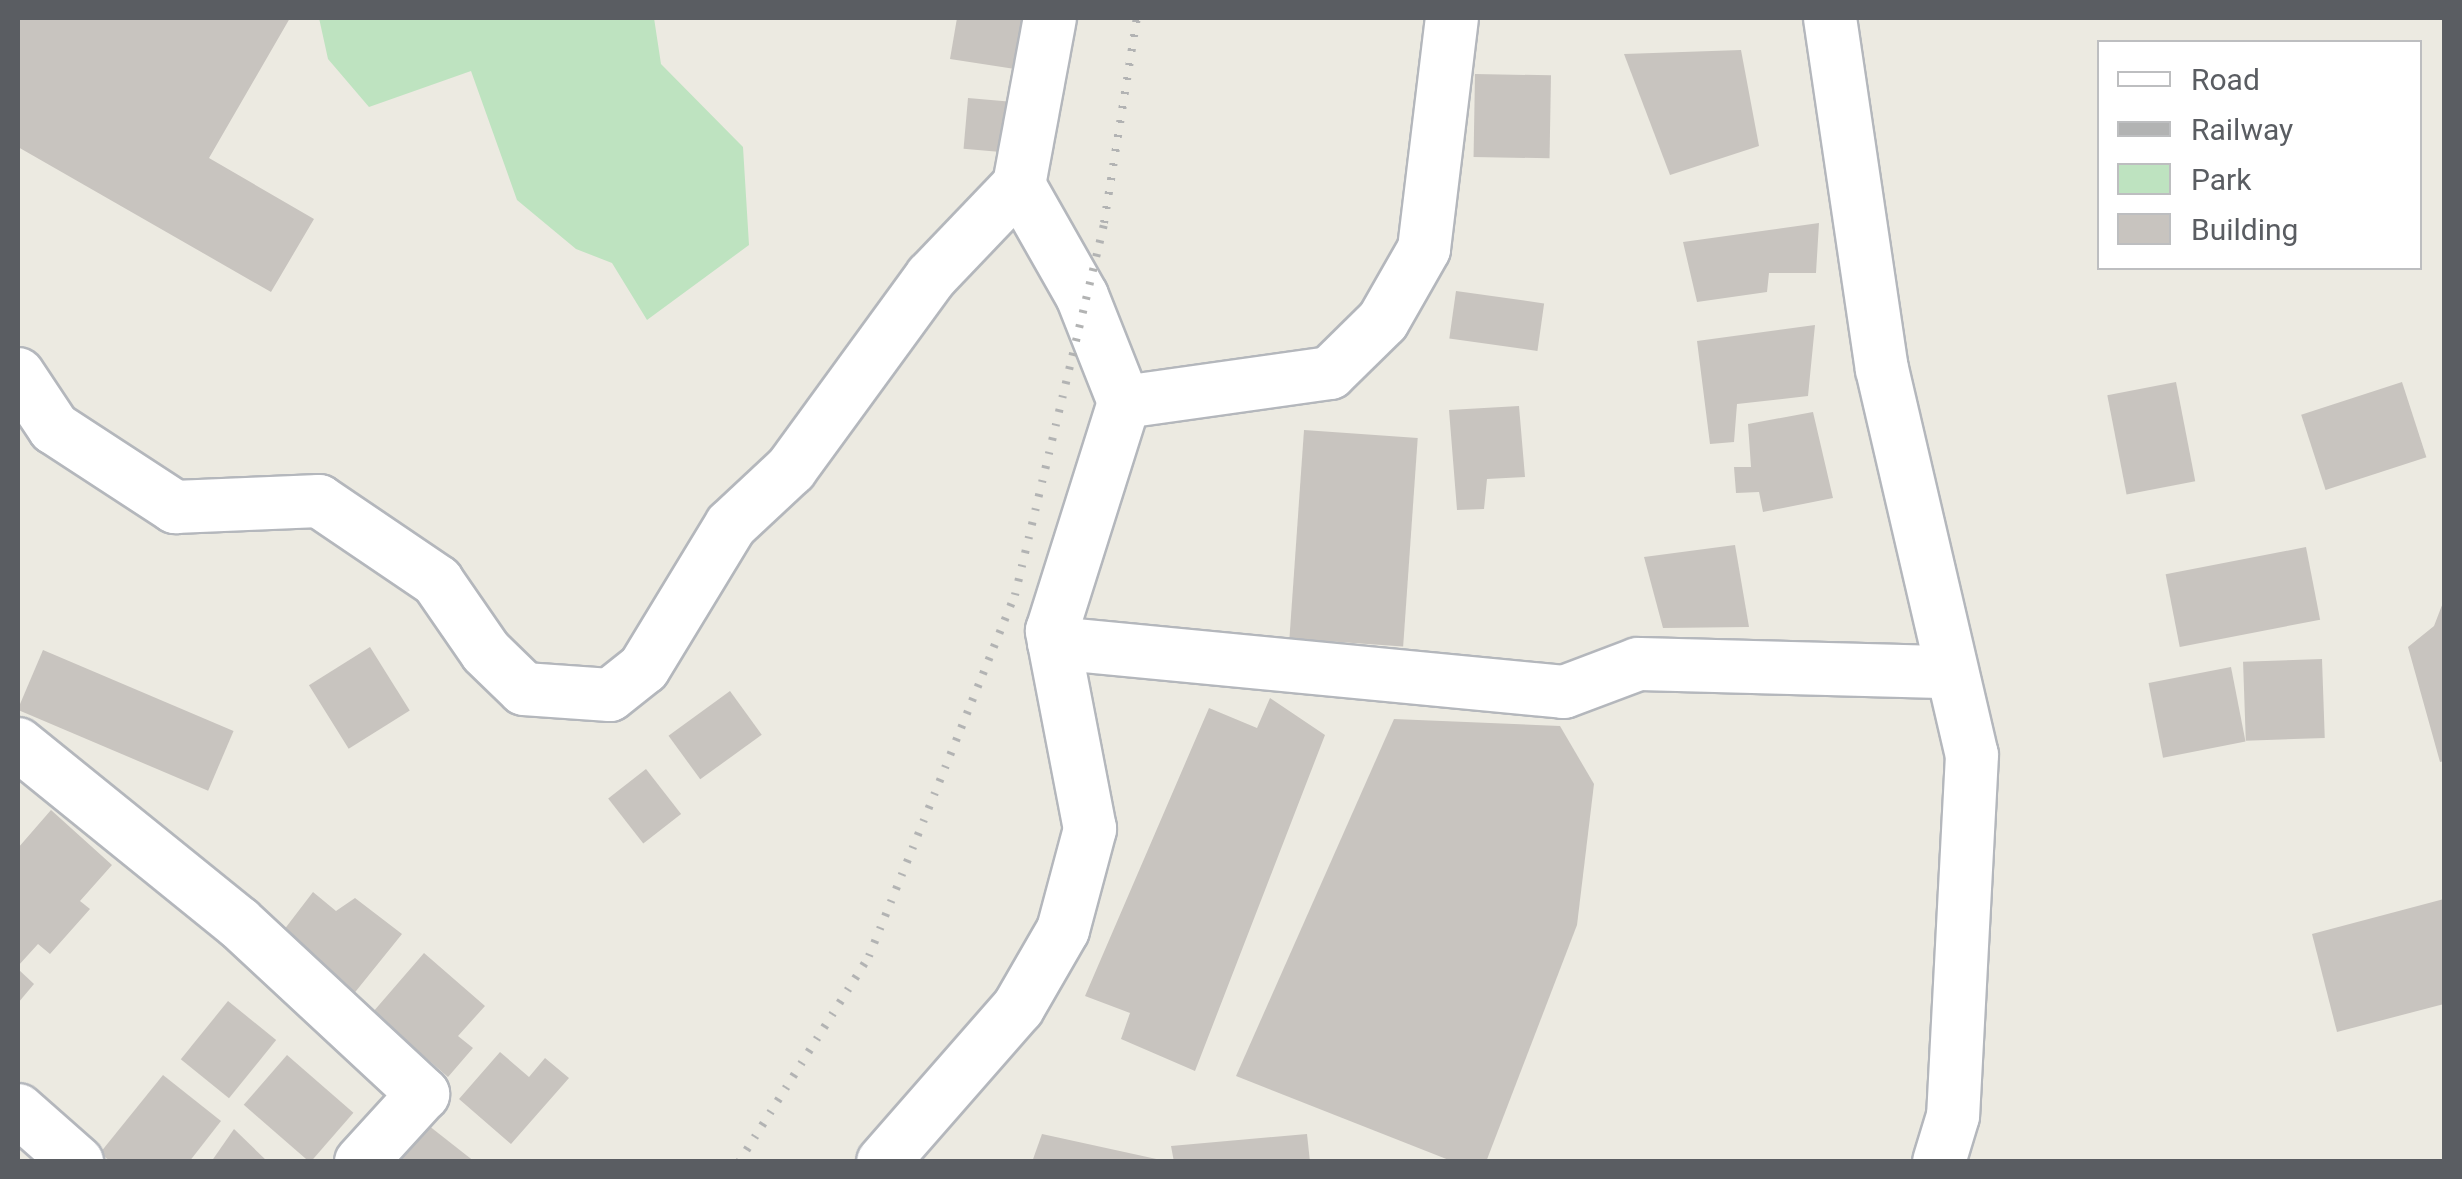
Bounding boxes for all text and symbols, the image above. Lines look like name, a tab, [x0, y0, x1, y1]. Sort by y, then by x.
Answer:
legend	[2097, 40, 2422, 270]
text: Road	[2191, 62, 2260, 97]
text: Railway	[2191, 112, 2293, 147]
text: Park	[2191, 162, 2251, 197]
text: Building	[2191, 212, 2298, 247]

